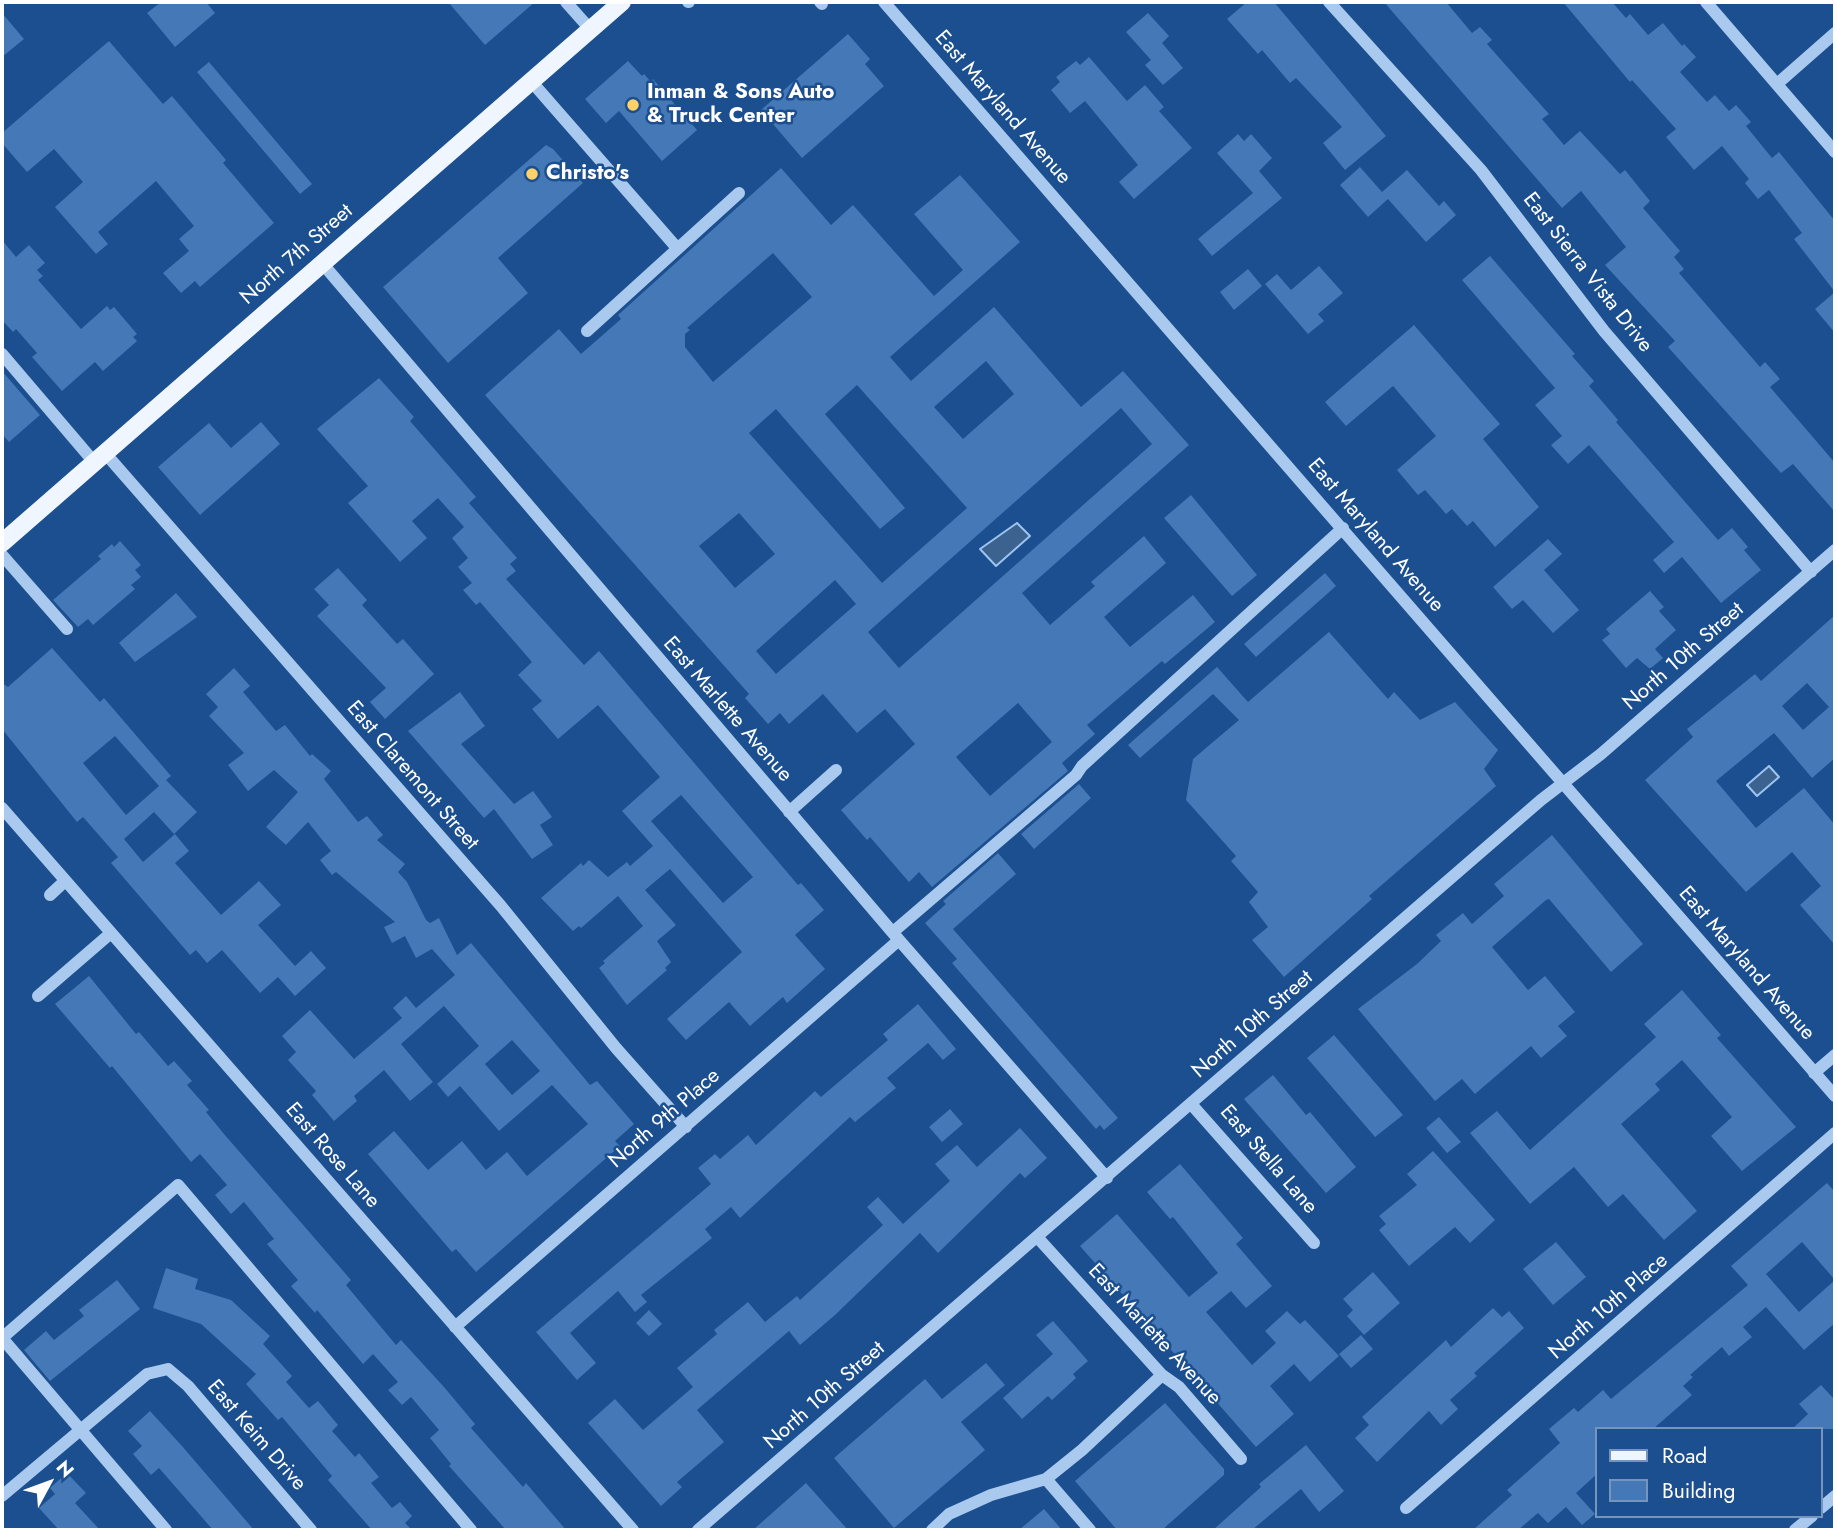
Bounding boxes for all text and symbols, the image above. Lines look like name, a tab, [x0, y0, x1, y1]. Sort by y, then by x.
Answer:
street label: East Maryland Avenue	[928, 26, 1076, 190]
place label: Inman & Sons Auto & Truck Center	[647, 80, 834, 130]
marker: Inman & Sons Auto & Truck Center	[625, 97, 641, 113]
place label: Christo's	[546, 161, 629, 187]
marker: Christo's	[524, 166, 540, 182]
street label: East Sierra Vista Drive	[1517, 188, 1657, 358]
street label: North 7th Street	[236, 199, 358, 311]
street label: East Maryland Avenue	[1301, 454, 1449, 618]
street label: North 10th Street	[1618, 598, 1750, 716]
street label: East Marlette Avenue	[657, 632, 797, 788]
street label: East Claremont Street	[341, 696, 483, 856]
street label: East Maryland Avenue	[1672, 882, 1820, 1046]
street label: North 10th Street	[1187, 966, 1319, 1084]
street label: North 9th Place	[604, 1064, 726, 1174]
street label: East Rose Lane	[279, 1098, 385, 1214]
street label: East Stella Lane	[1214, 1100, 1322, 1220]
street label: North 10th Place	[1545, 1249, 1673, 1365]
street label: East Marlette Avenue	[1082, 1259, 1226, 1411]
street label: North 10th Street	[759, 1337, 891, 1455]
street label: East Keim Drive	[201, 1376, 311, 1496]
legend	[1596, 1427, 1823, 1518]
text: Road	[1662, 1441, 1707, 1471]
north arrow	[14, 1448, 84, 1518]
text: N	[50, 1454, 80, 1483]
text: Building	[1662, 1476, 1735, 1506]

